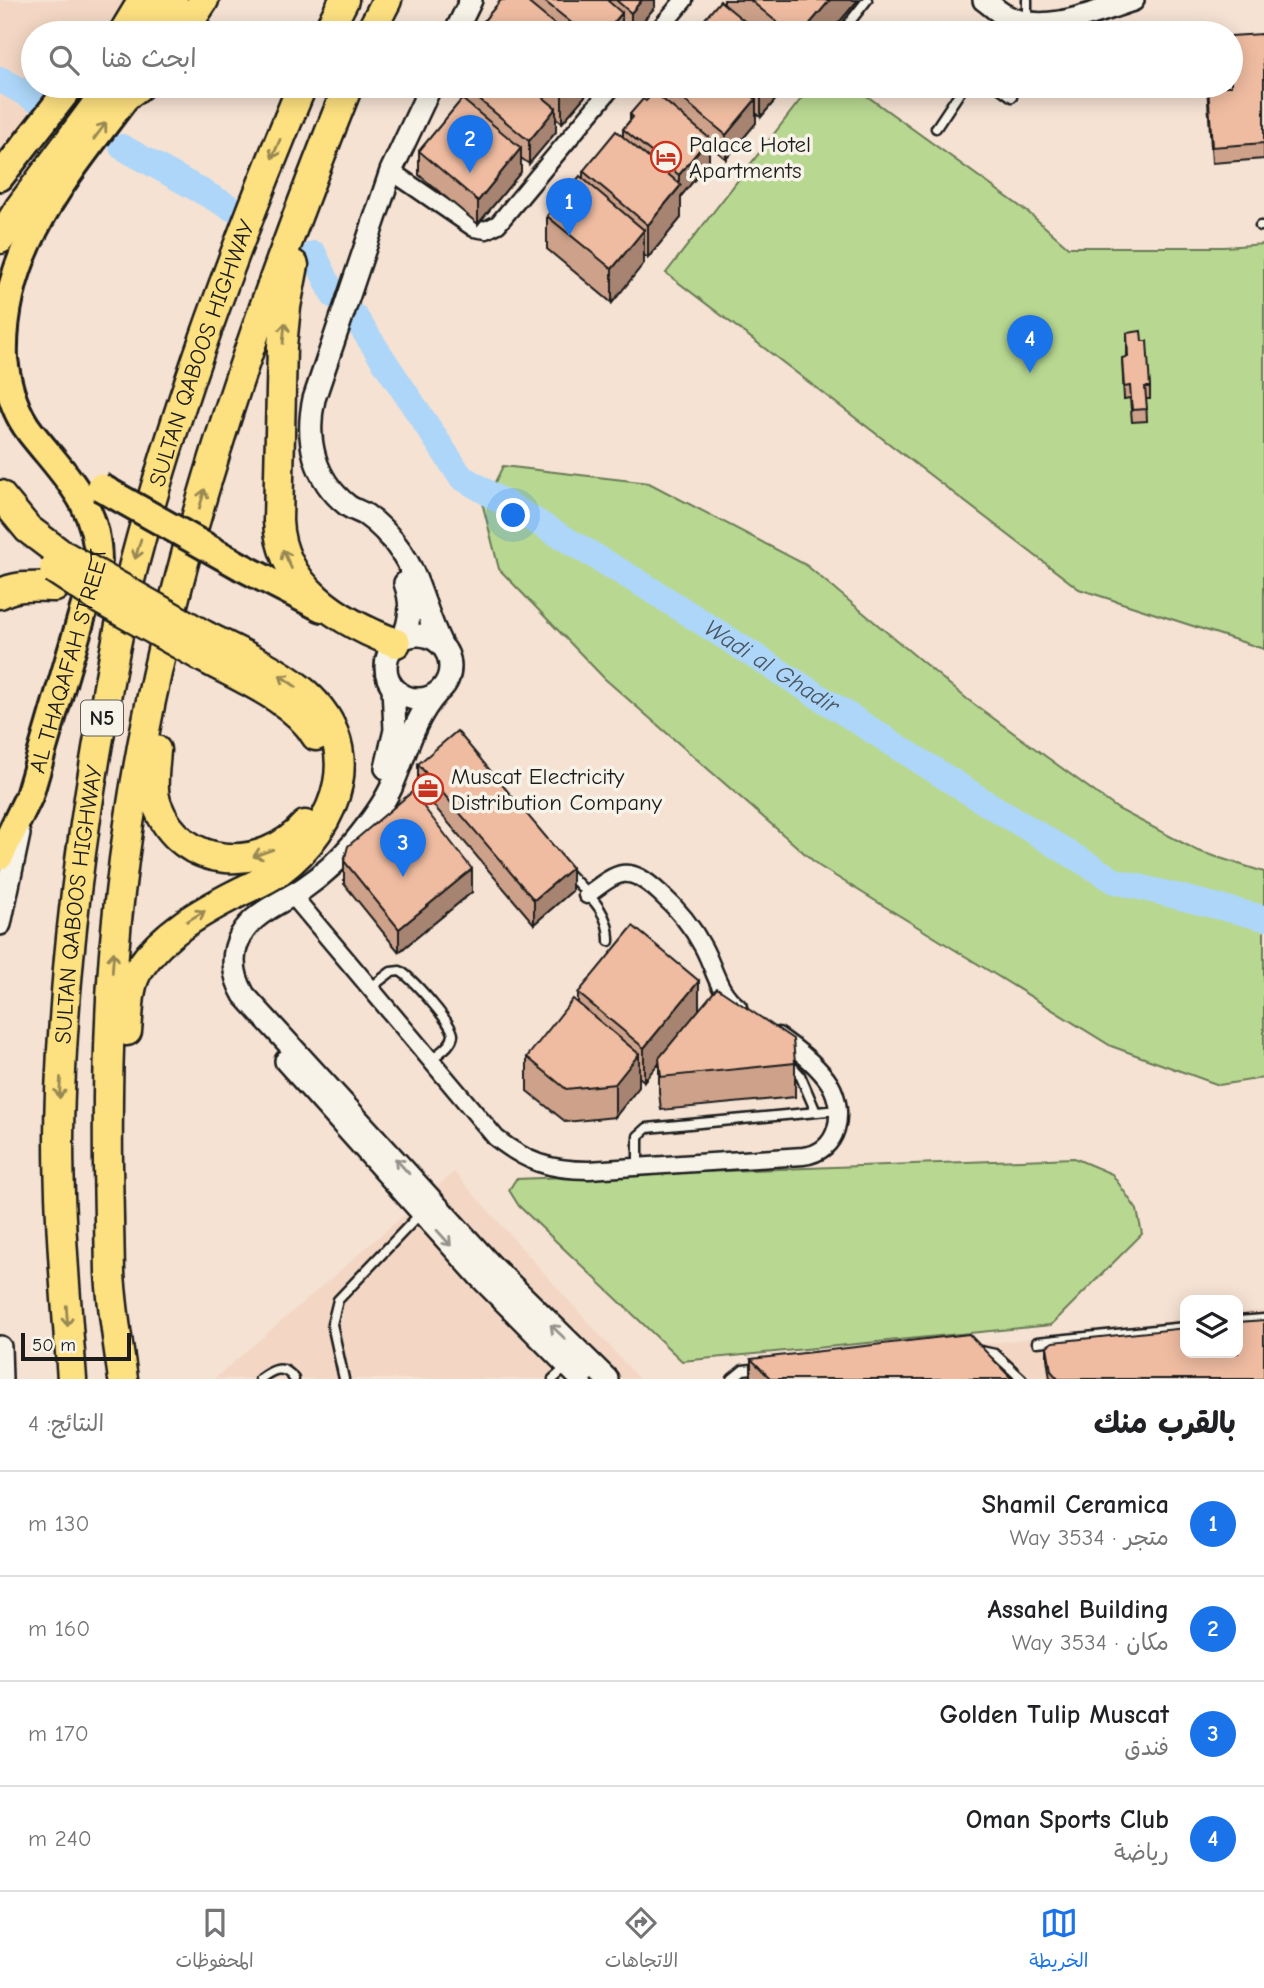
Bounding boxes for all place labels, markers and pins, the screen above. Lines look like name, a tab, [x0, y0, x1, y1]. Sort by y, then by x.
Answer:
pin: 2	[447, 115, 493, 173]
place label: Palace Hotel Apartments	[689, 131, 811, 184]
hotel icon: Palace Hotel Apartments	[649, 140, 683, 174]
pin: 1	[546, 178, 592, 236]
pin: 4	[1007, 315, 1053, 373]
place label: Muscat Electricity Distribution Company	[451, 763, 663, 816]
office icon: Muscat Electricity Distribution Company	[411, 772, 445, 806]
pin: 3	[380, 819, 426, 877]

